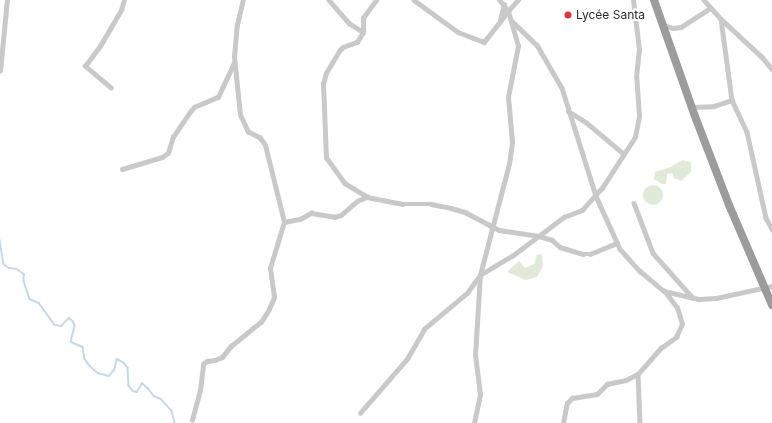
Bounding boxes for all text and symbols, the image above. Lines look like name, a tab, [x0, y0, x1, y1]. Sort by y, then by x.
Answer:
place label: Lycée Santa	[576, 8, 645, 22]
marker: Lycée Santa	[563, 10, 573, 20]

